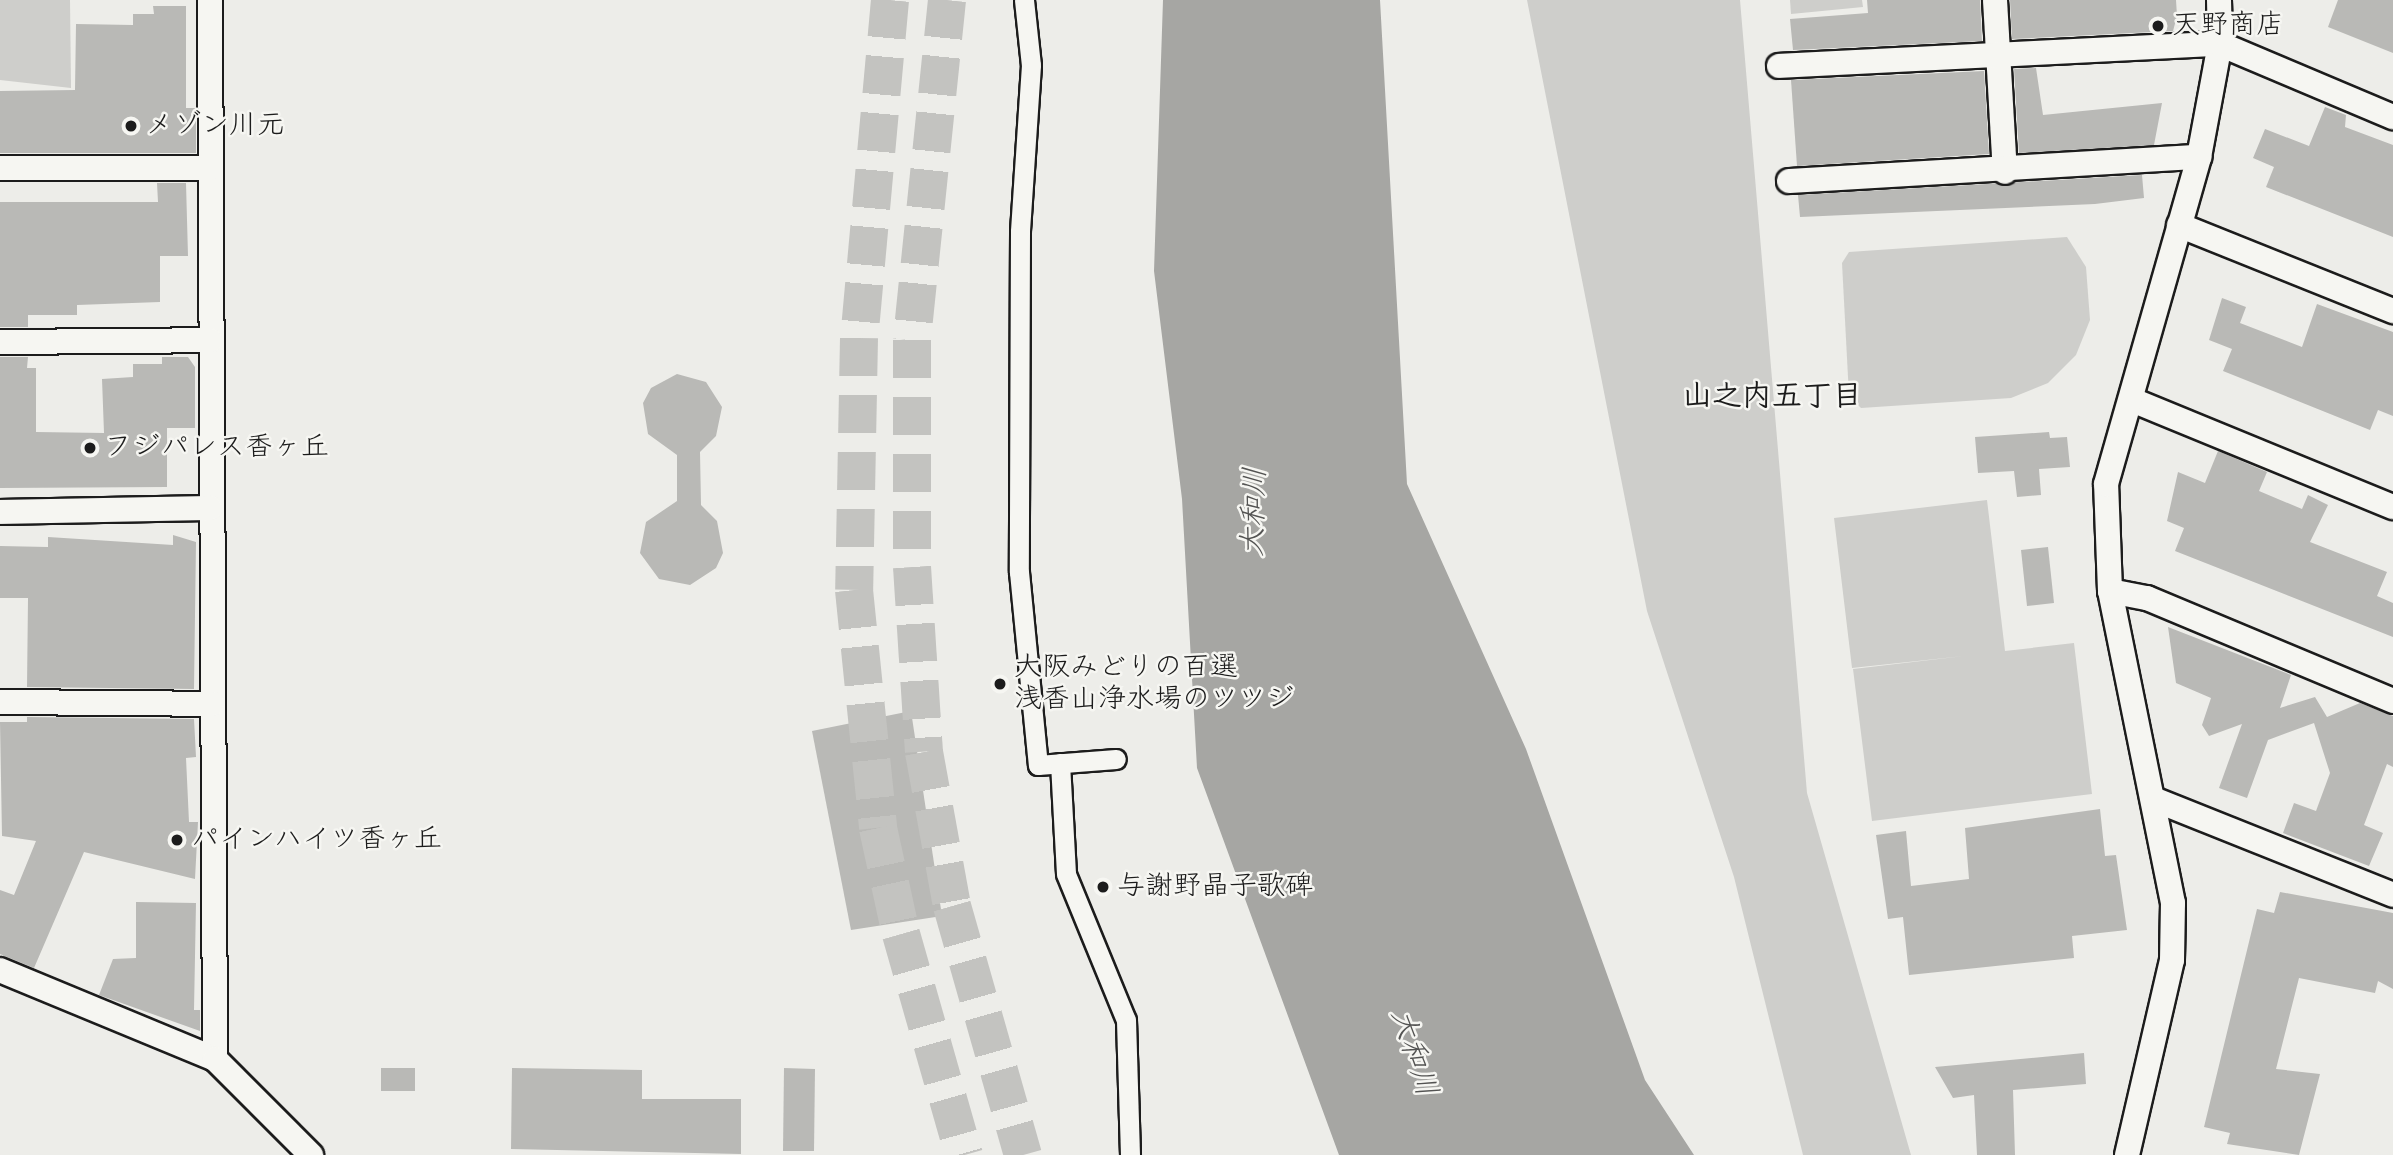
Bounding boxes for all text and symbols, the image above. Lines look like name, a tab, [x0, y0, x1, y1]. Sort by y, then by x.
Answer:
place label: 天野商店	[2172, 9, 2284, 43]
marker: 天野商店	[2150, 18, 2166, 34]
place label: メゾン川元	[145, 109, 285, 143]
marker: メゾン川元	[123, 118, 139, 134]
district label: 山之内五丁目	[1682, 379, 1862, 415]
place label: フジパレス香ヶ丘	[104, 431, 328, 465]
marker: フジパレス香ヶ丘	[82, 440, 98, 456]
water label: 大和川	[1235, 466, 1275, 558]
place label: 大阪みどりの百選 浅香山浄水場のツツジ	[1014, 651, 1294, 717]
marker: 大阪みどりの百選 浅香山浄水場のツツジ	[992, 676, 1008, 692]
place label: パインハイツ香ヶ丘	[191, 823, 443, 857]
marker: パインハイツ香ヶ丘	[169, 832, 185, 848]
place label: 与謝野晶子歌碑	[1117, 870, 1313, 904]
marker: 与謝野晶子歌碑	[1095, 879, 1111, 895]
water label: 大和川	[1382, 1005, 1444, 1101]

